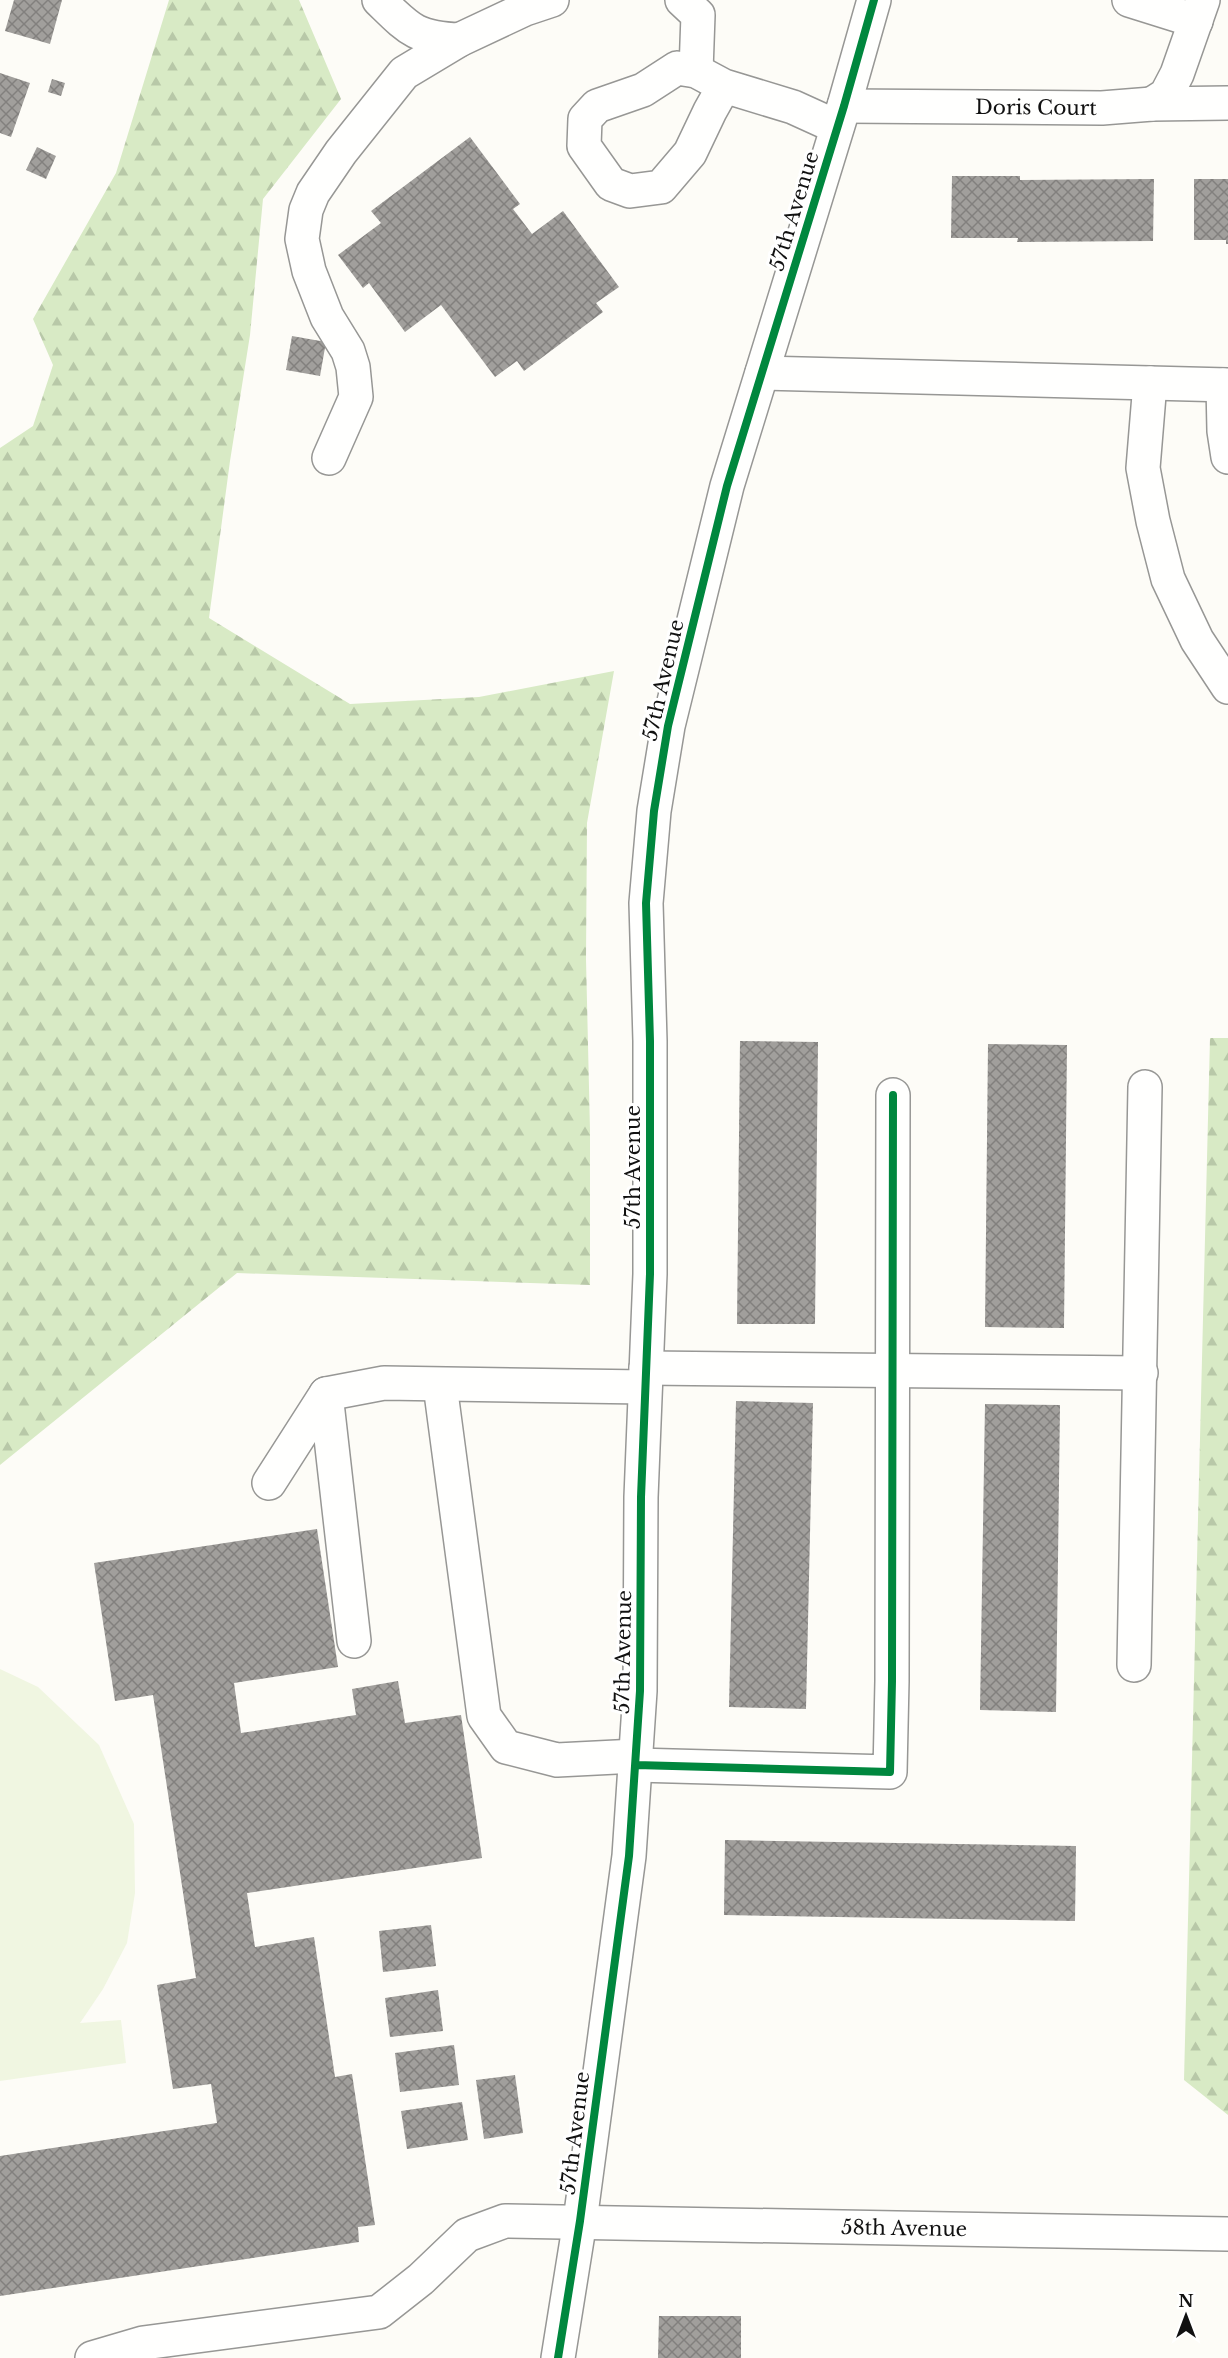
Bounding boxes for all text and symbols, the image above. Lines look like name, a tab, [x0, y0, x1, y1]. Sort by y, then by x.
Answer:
street label: Doris Court	[975, 95, 1097, 120]
street label: 57th Avenue	[764, 148, 824, 274]
street label: 57th Avenue	[637, 617, 689, 743]
street label: 57th Avenue	[621, 1105, 645, 1229]
street label: 57th Avenue	[610, 1590, 636, 1714]
street label: 57th Avenue	[556, 2070, 594, 2196]
street label: 58th Avenue	[841, 2215, 967, 2241]
north arrow	[1156, 2286, 1216, 2346]
text: N	[1178, 2291, 1194, 2311]

